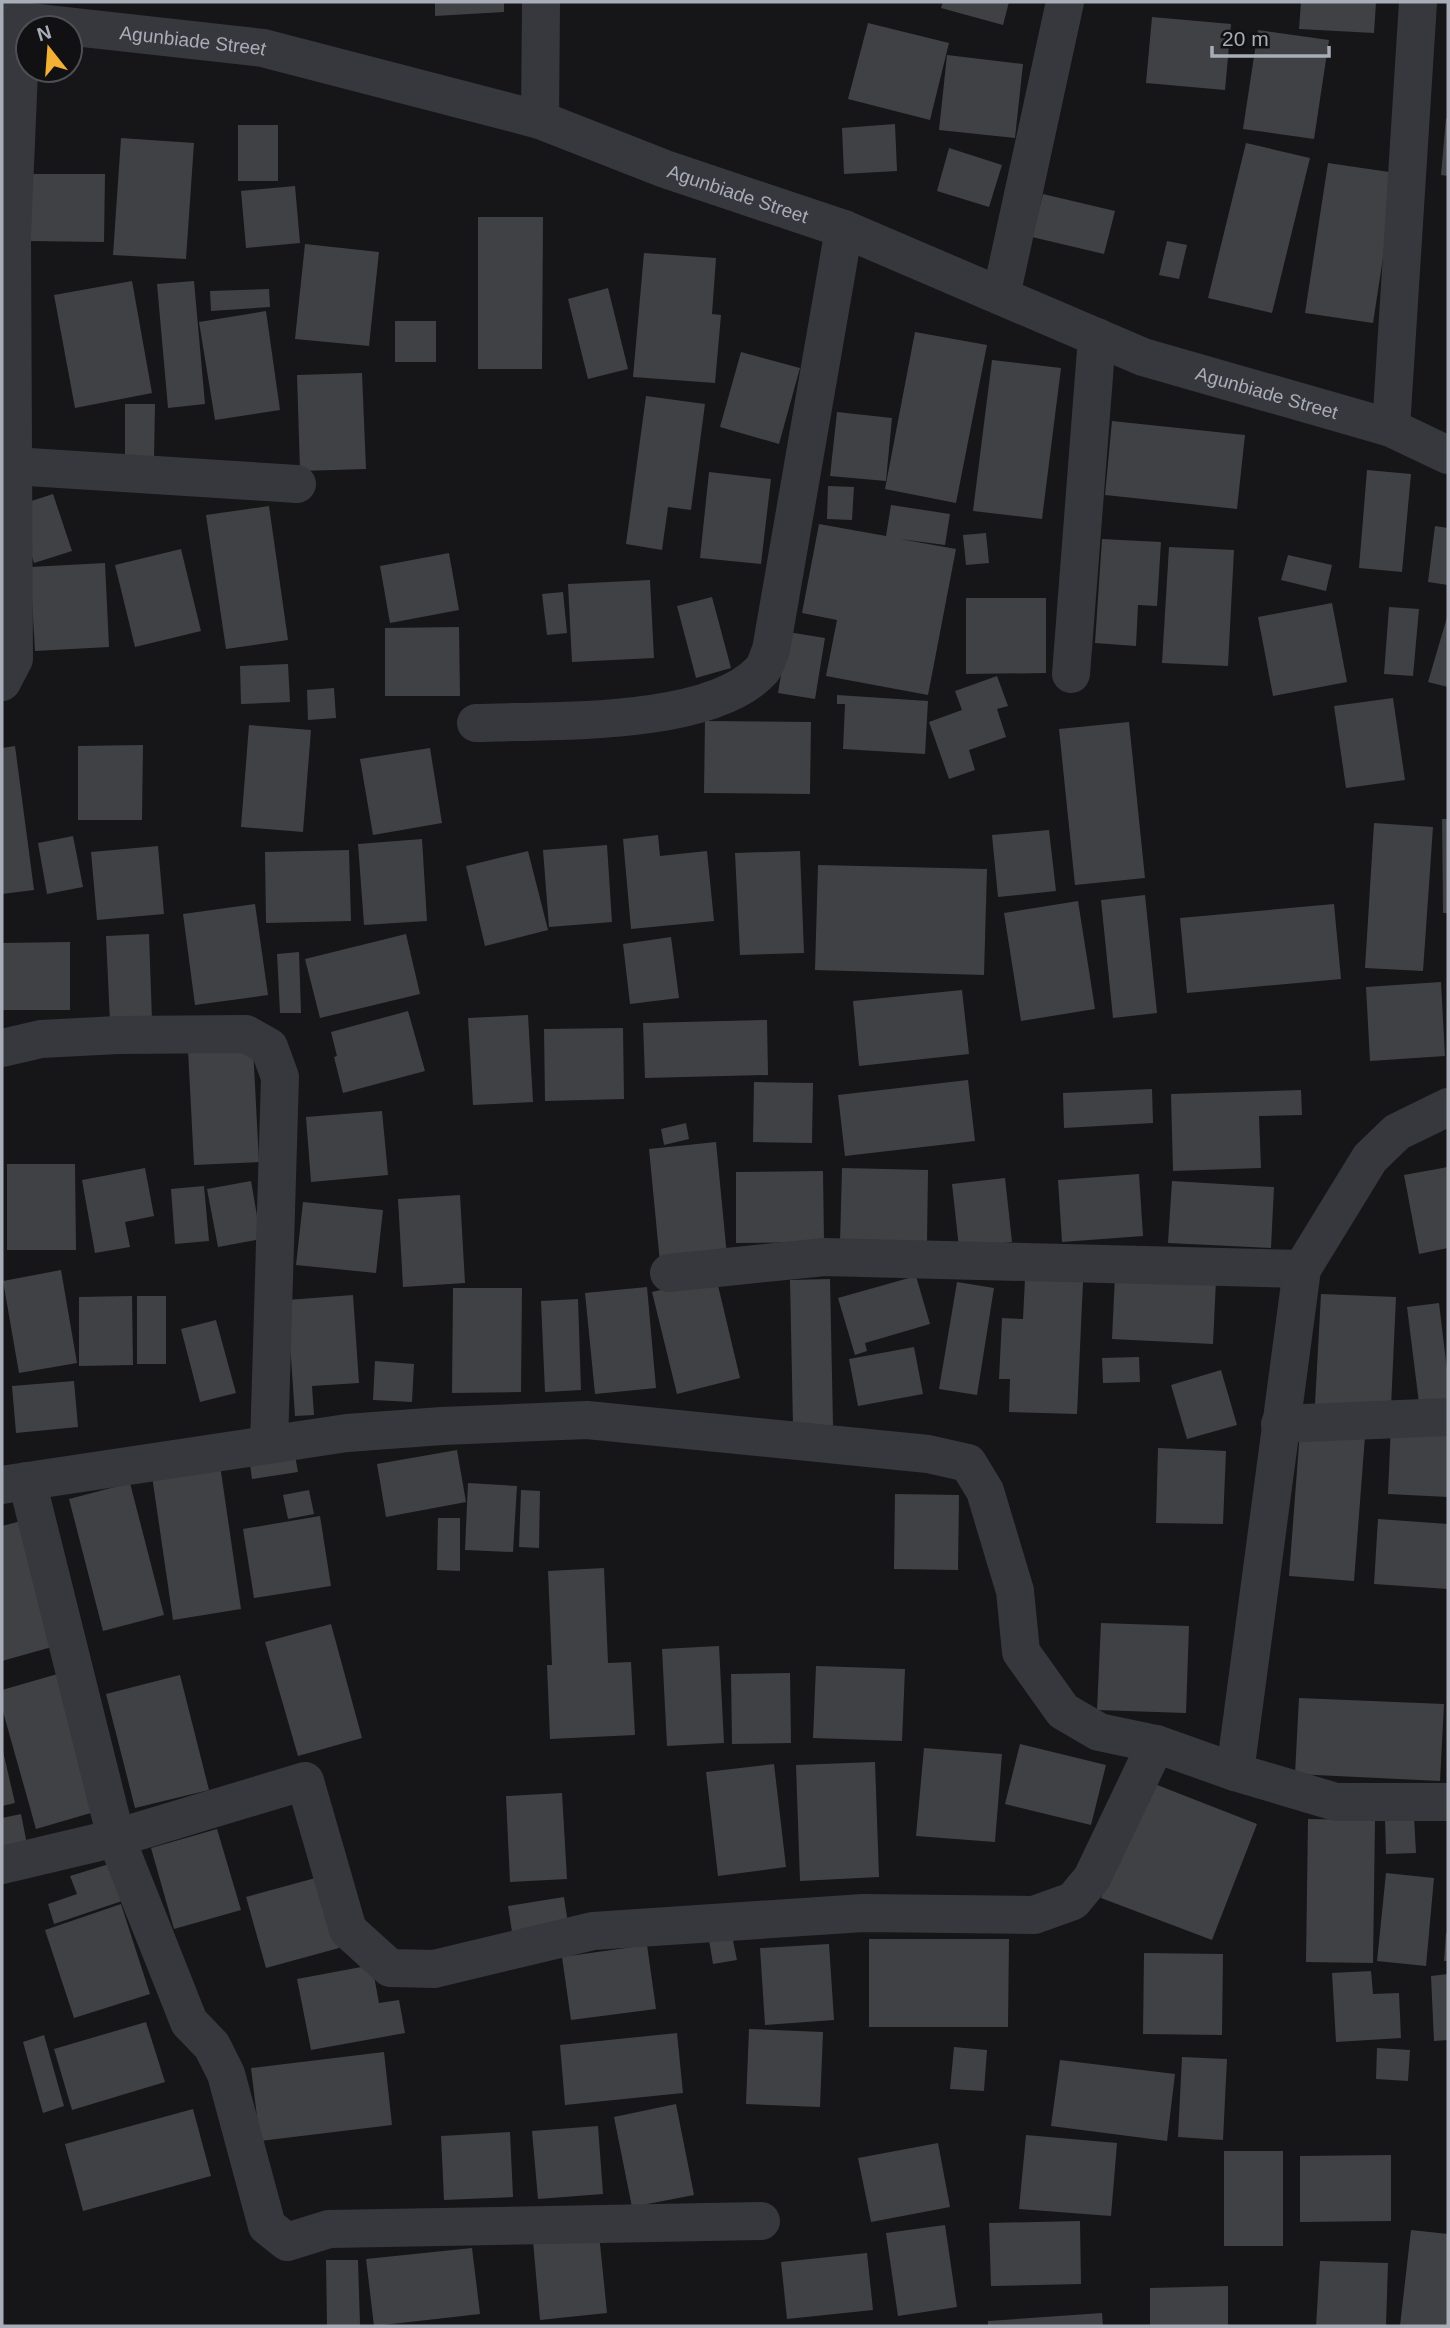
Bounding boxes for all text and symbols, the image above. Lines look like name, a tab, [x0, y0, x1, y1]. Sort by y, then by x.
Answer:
north arrow	[14, 14, 84, 84]
scale bar	[1212, 14, 1329, 58]
text: N	[35, 21, 54, 45]
street label: Agunbiade Street	[119, 22, 269, 59]
text: 20 m	[1222, 27, 1269, 50]
street label: Agunbiade Street	[665, 160, 812, 227]
street label: Agunbiade Street	[1193, 362, 1341, 423]

